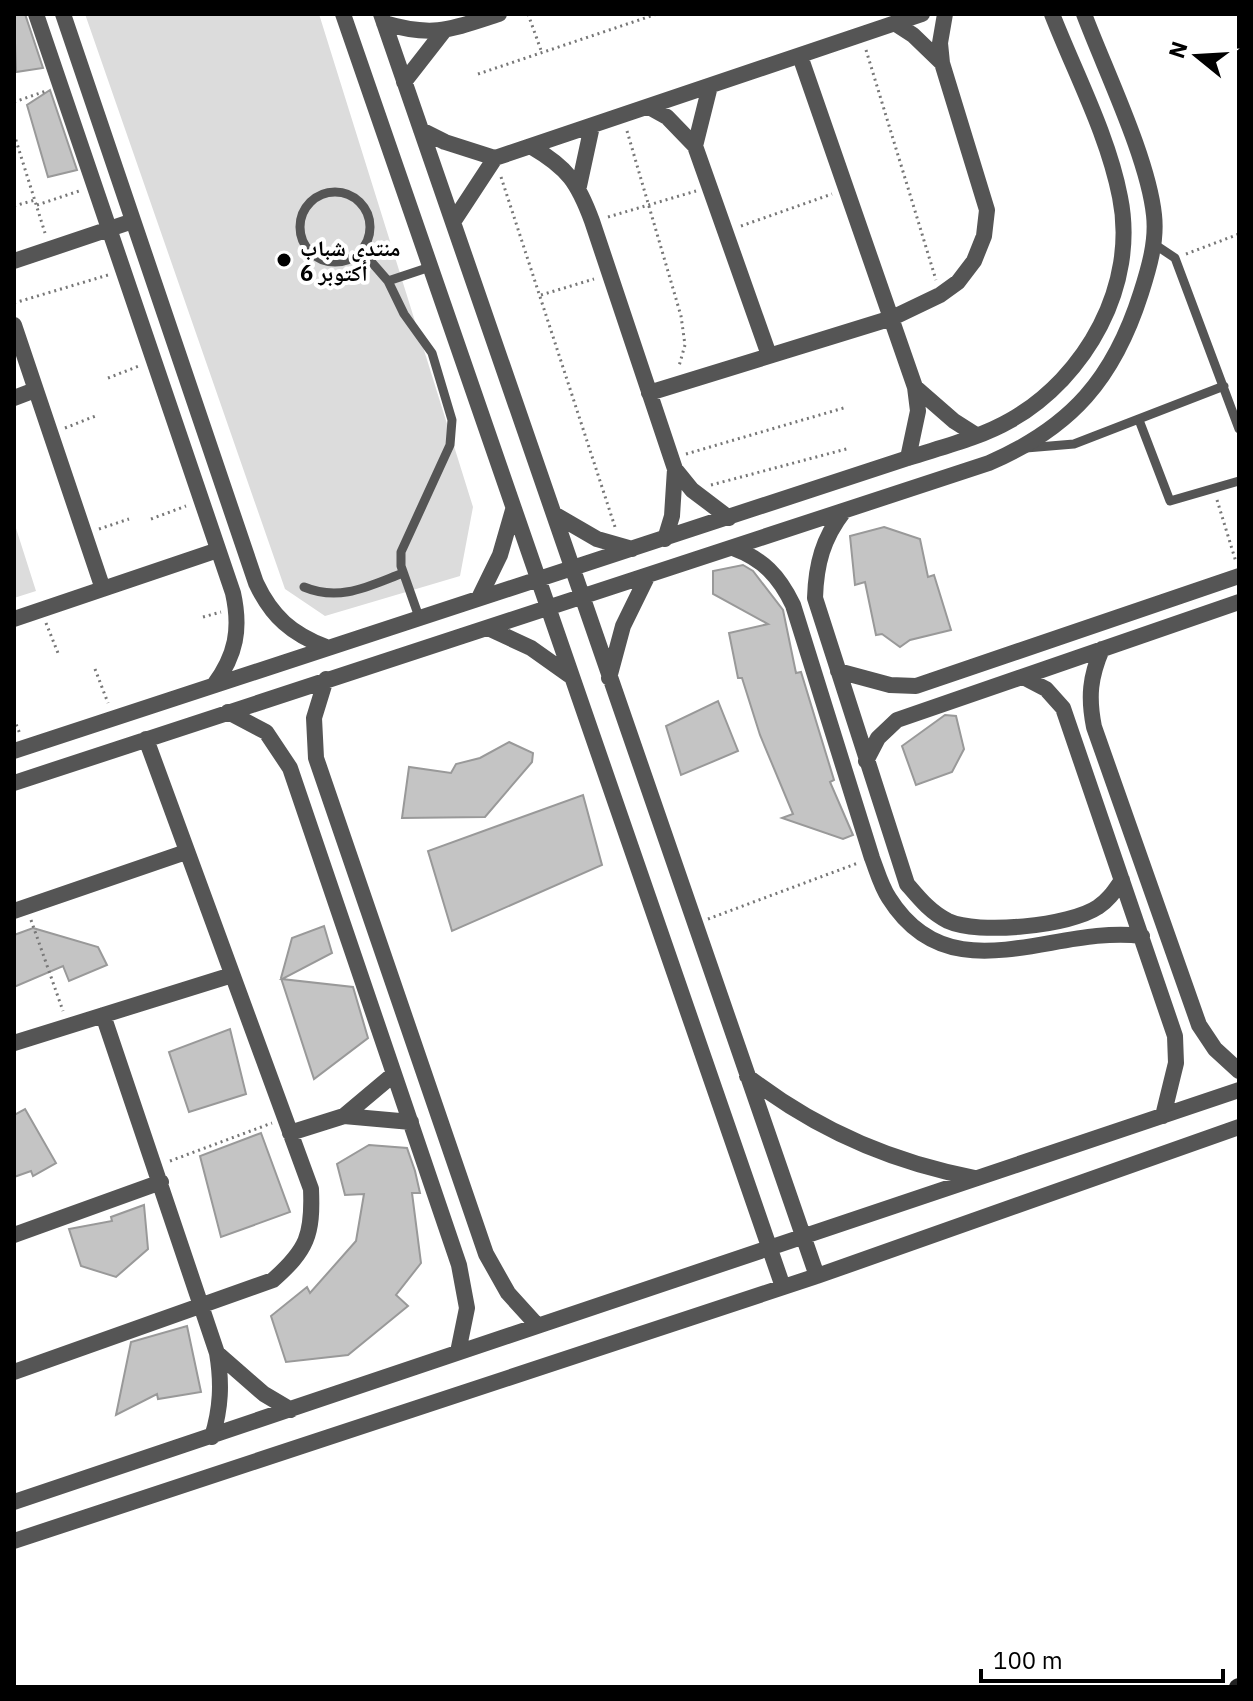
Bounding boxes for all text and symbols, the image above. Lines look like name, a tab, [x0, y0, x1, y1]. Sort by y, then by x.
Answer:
north arrow	[1157, 16, 1237, 96]
text: N	[1161, 38, 1194, 62]
place label: منتدى شباب 6 أكتوبر	[300, 233, 401, 287]
marker: منتدى شباب 6 أكتوبر	[275, 251, 293, 269]
scale bar	[981, 1633, 1223, 1683]
text: 100 m	[993, 1644, 1063, 1676]

